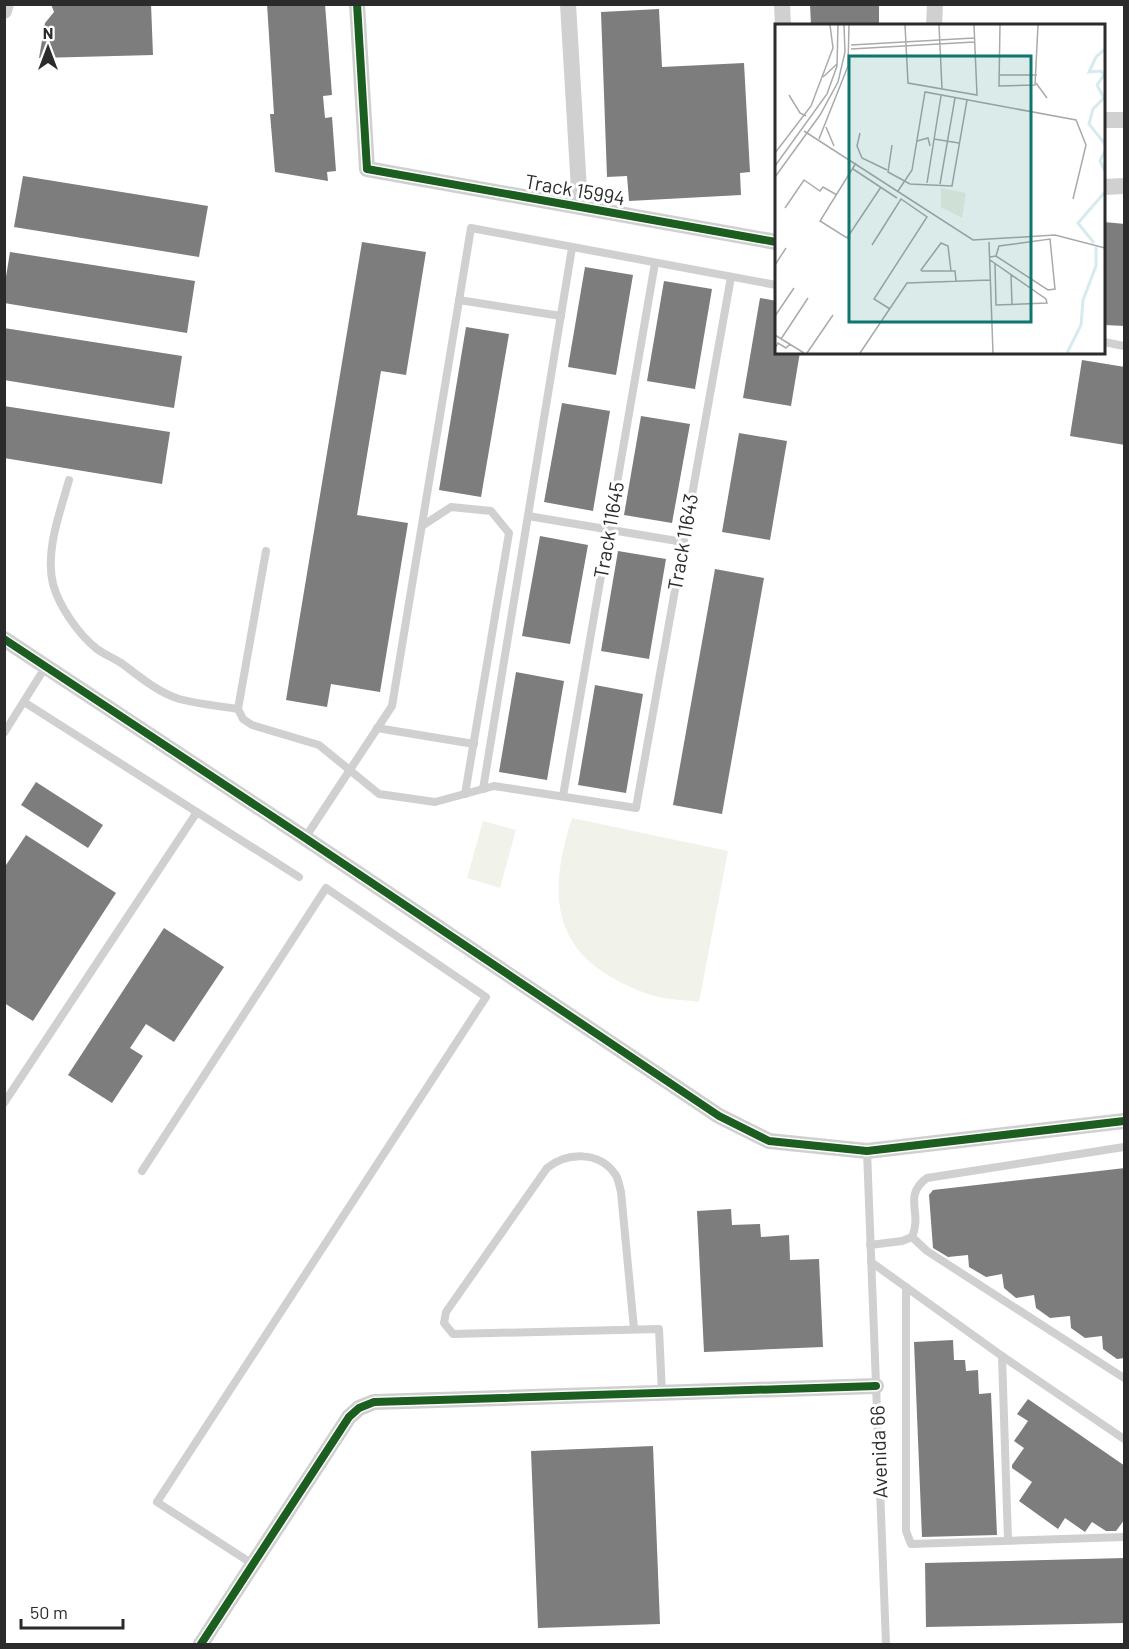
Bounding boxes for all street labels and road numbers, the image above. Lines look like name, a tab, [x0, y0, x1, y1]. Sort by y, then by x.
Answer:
street label: Track 15994	[523, 168, 627, 210]
street label: Track 11645	[588, 480, 628, 580]
street label: Track 11643	[662, 492, 702, 592]
street label: Avenida 66	[864, 1405, 892, 1499]

